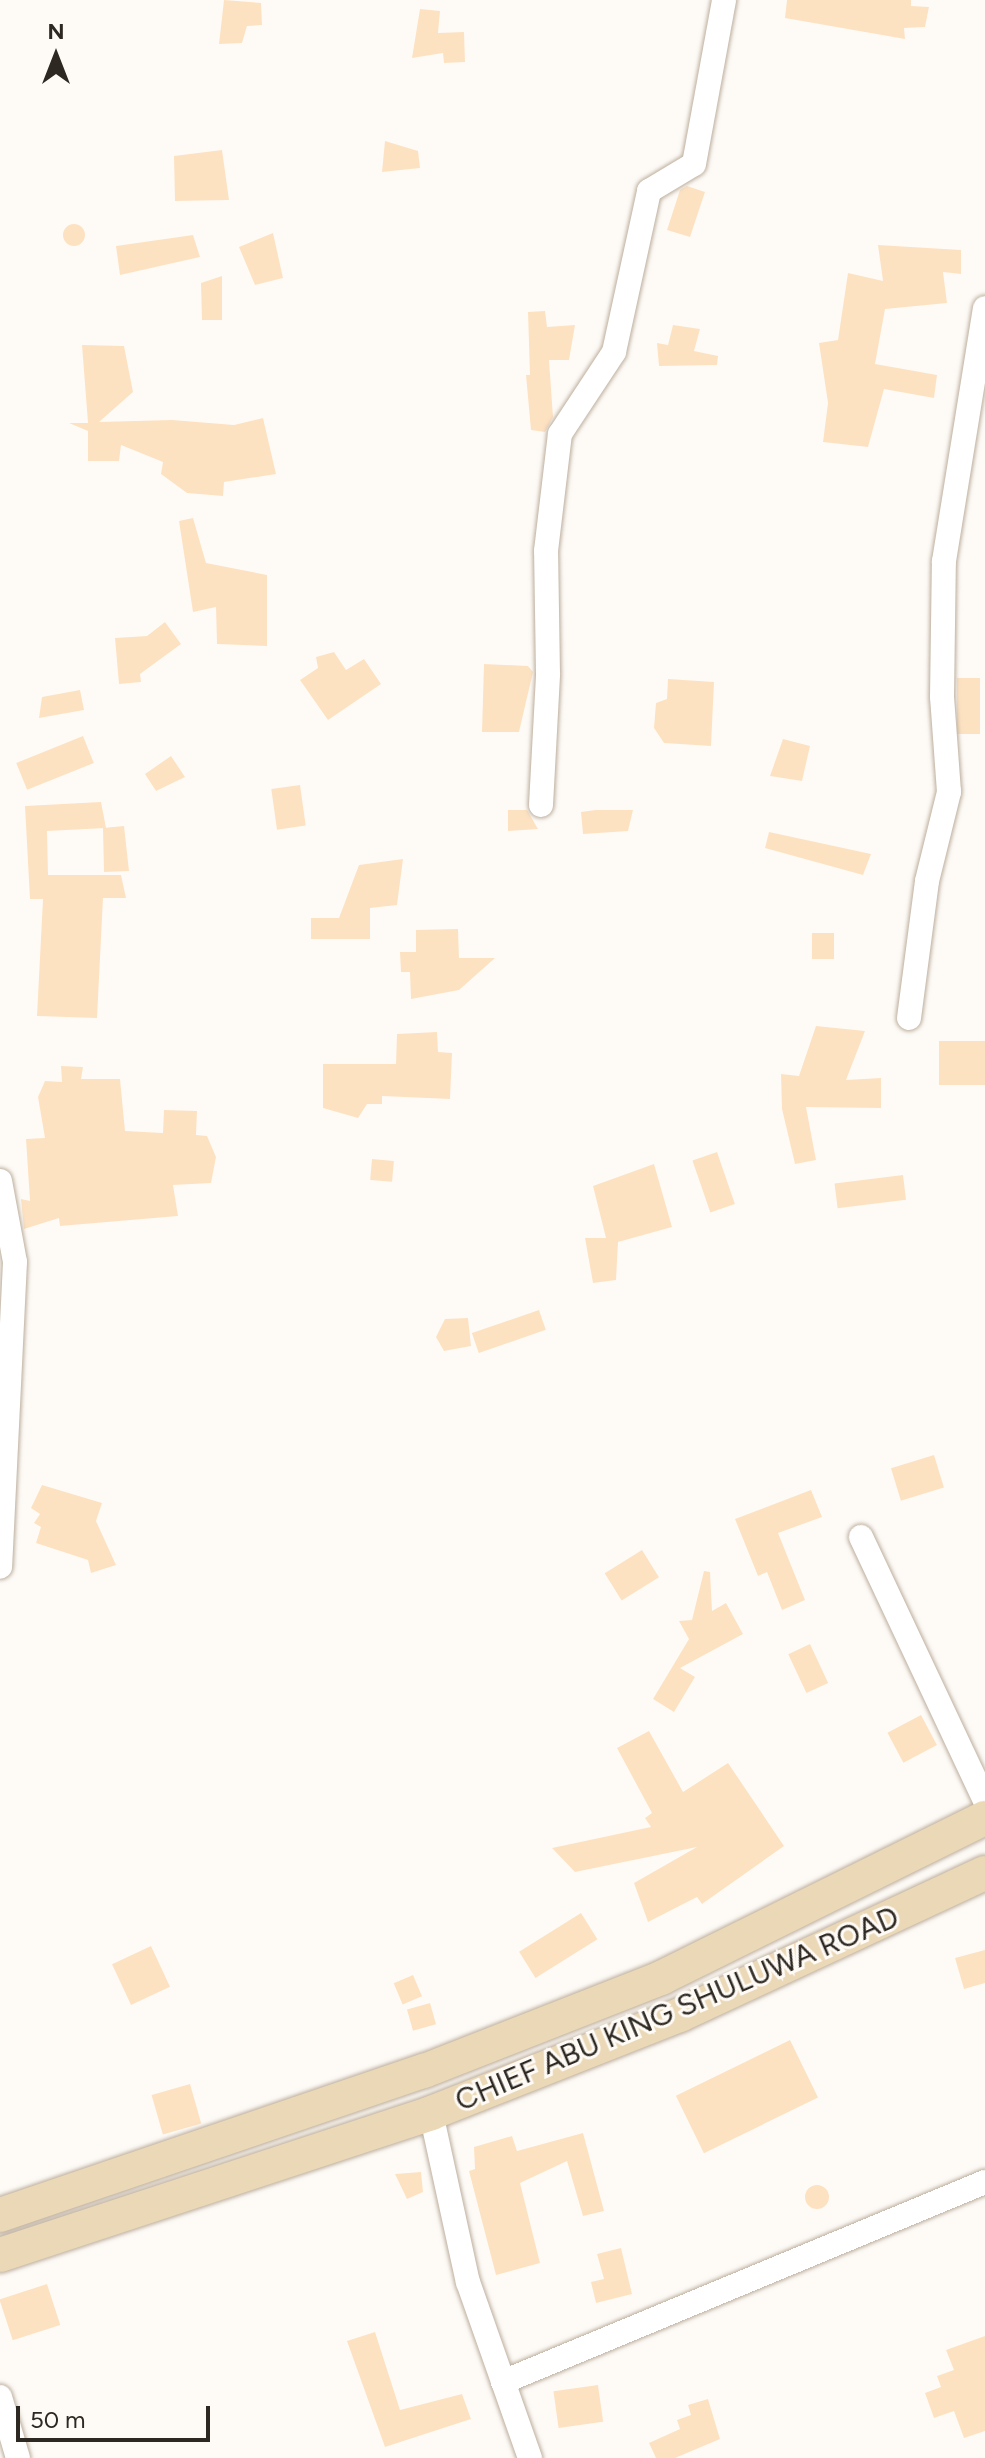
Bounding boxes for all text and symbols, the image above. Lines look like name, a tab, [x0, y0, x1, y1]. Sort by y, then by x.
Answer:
north arrow	[16, 16, 96, 96]
text: N	[47, 18, 65, 45]
street label: CHIEF ABU KING SHULUWA ROAD	[450, 1899, 904, 2119]
scale bar	[20, 2390, 214, 2440]
text: 50 m	[30, 2405, 86, 2434]

